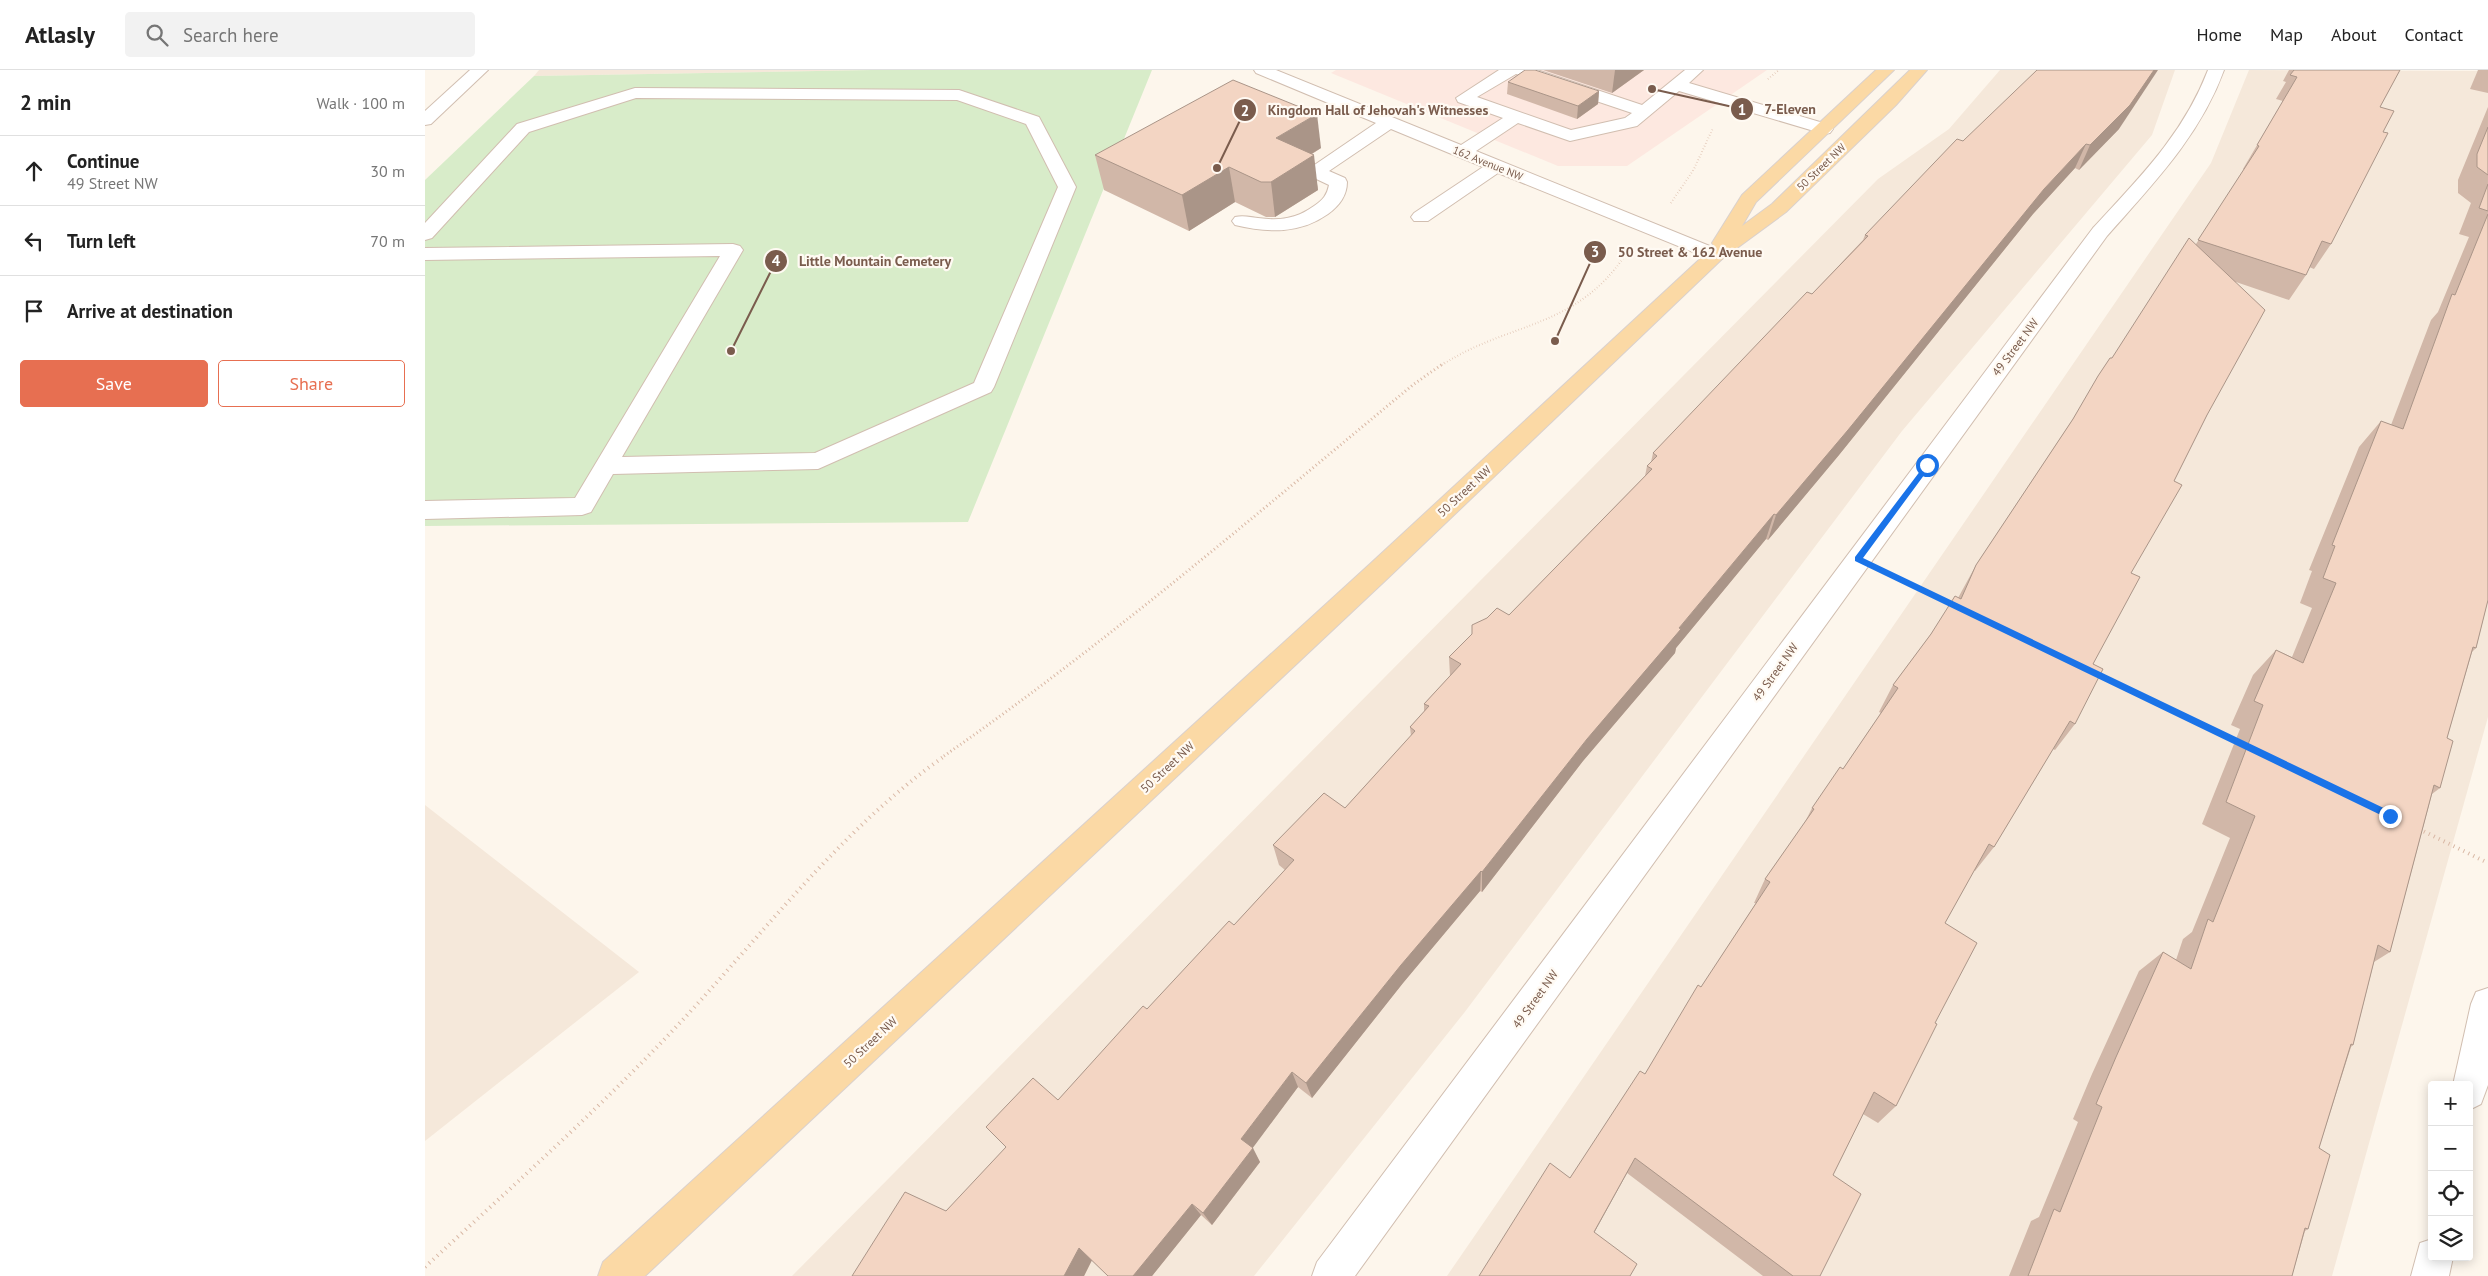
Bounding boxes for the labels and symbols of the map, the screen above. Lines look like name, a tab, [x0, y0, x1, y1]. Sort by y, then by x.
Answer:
callout: 7-Eleven	[1730, 95, 1826, 124]
callout: Kingdom Hall of Jehovah's Witnesses	[1232, 96, 1498, 125]
text: 1	[1738, 100, 1746, 119]
text: 7-Eleven	[1764, 100, 1816, 118]
text: 2	[1241, 101, 1249, 120]
text: Kingdom Hall of Jehovah's Witnesses	[1268, 101, 1488, 119]
street label: 50 Street NW	[1794, 140, 1849, 194]
street label: 162 Avenue NW	[1451, 143, 1526, 184]
callout: 50 Street & 162 Avenue	[1582, 237, 1772, 266]
text: 3	[1591, 242, 1599, 261]
text: 50 Street & 162 Avenue	[1618, 243, 1762, 261]
callout: Little Mountain Cemetery	[764, 246, 961, 275]
text: 4	[772, 251, 781, 270]
text: Little Mountain Cemetery	[799, 252, 951, 270]
street label: 49 Street NW	[1989, 315, 2042, 379]
route start	[1916, 454, 1939, 477]
street label: 50 Street NW	[1434, 462, 1494, 520]
street label: 49 Street NW	[1749, 640, 1801, 704]
street label: 50 Street NW	[1137, 738, 1197, 796]
route end	[2379, 805, 2402, 828]
street label: 49 Street NW	[1509, 967, 1561, 1031]
street label: 50 Street NW	[840, 1013, 900, 1071]

